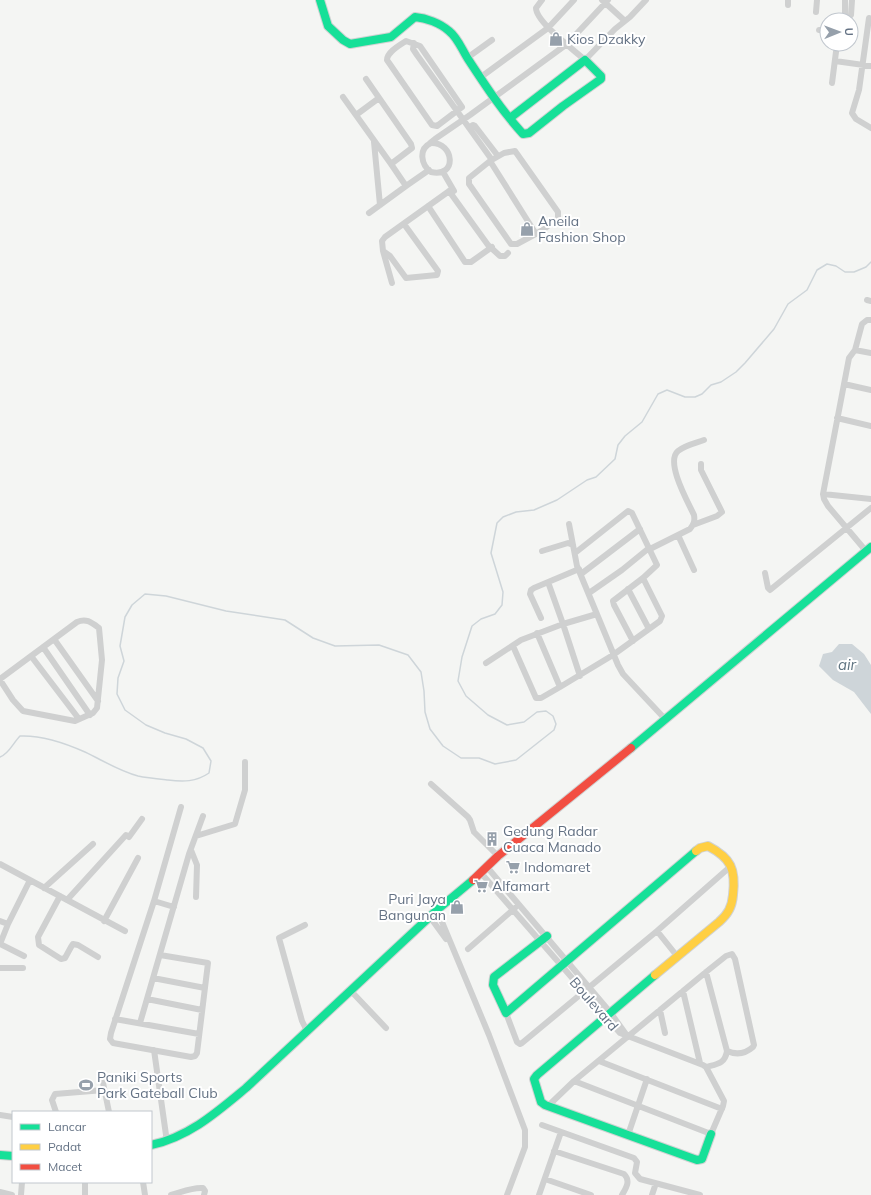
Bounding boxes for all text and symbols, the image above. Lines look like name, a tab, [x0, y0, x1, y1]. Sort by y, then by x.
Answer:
north arrow	[819, 12, 859, 52]
text: U	[842, 28, 856, 36]
place label: Kios Dzakky	[567, 30, 646, 48]
shop icon: Kios Dzakky	[548, 31, 564, 47]
place label: Aneila Fashion Shop	[538, 212, 626, 246]
shop icon: Aneila Fashion Shop	[519, 221, 535, 237]
water label: air	[838, 655, 857, 674]
place label: Gedung Radar Cuaca Manado	[503, 822, 601, 856]
building icon: Gedung Radar Cuaca Manado	[484, 831, 500, 847]
place label: Indomaret	[524, 858, 591, 876]
supermarket icon: Indomaret	[505, 859, 521, 875]
place label: Alfamart	[492, 877, 550, 895]
supermarket icon: Alfamart	[473, 878, 489, 894]
place label: Puri Jaya Bangunan	[379, 890, 446, 924]
shop icon: Puri Jaya Bangunan	[449, 899, 465, 915]
street label: Boulevard	[566, 973, 622, 1035]
place label: Paniki Sports Park Gateball Club	[97, 1068, 218, 1102]
sports icon: Paniki Sports Park Gateball Club	[78, 1077, 94, 1093]
legend	[12, 1111, 152, 1183]
text: Lancar	[48, 1119, 87, 1134]
text: Padat	[48, 1139, 81, 1154]
text: Macet	[48, 1159, 82, 1174]

